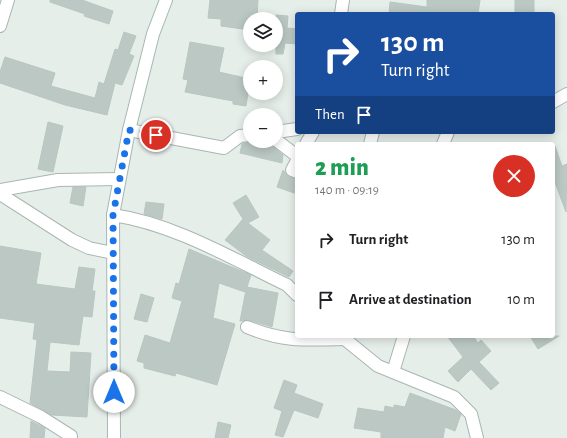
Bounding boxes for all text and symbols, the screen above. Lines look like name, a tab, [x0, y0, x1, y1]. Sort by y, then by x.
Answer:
map controls	[243, 12, 283, 148]
button: layers	[243, 12, 283, 52]
icon: right	[315, 28, 367, 80]
text: 130 m	[381, 29, 445, 57]
button: +	[243, 60, 283, 100]
text: Turn right	[381, 62, 450, 80]
icon: arrive	[353, 104, 375, 126]
text: Then	[315, 107, 345, 122]
button: −	[243, 108, 283, 148]
pin	[139, 118, 173, 152]
icon: arrive	[145, 124, 167, 146]
button: close	[493, 155, 535, 197]
text: 2 min	[315, 156, 369, 180]
text: 140 m · 09:19	[315, 184, 379, 197]
icon: right	[315, 229, 337, 251]
text: Turn right	[349, 232, 408, 247]
text: 130 m	[501, 232, 535, 247]
icon: arrive	[315, 289, 337, 311]
text: Arrive at destination	[349, 292, 472, 307]
text: 10 m	[507, 292, 535, 307]
position arrow	[93, 371, 135, 413]

